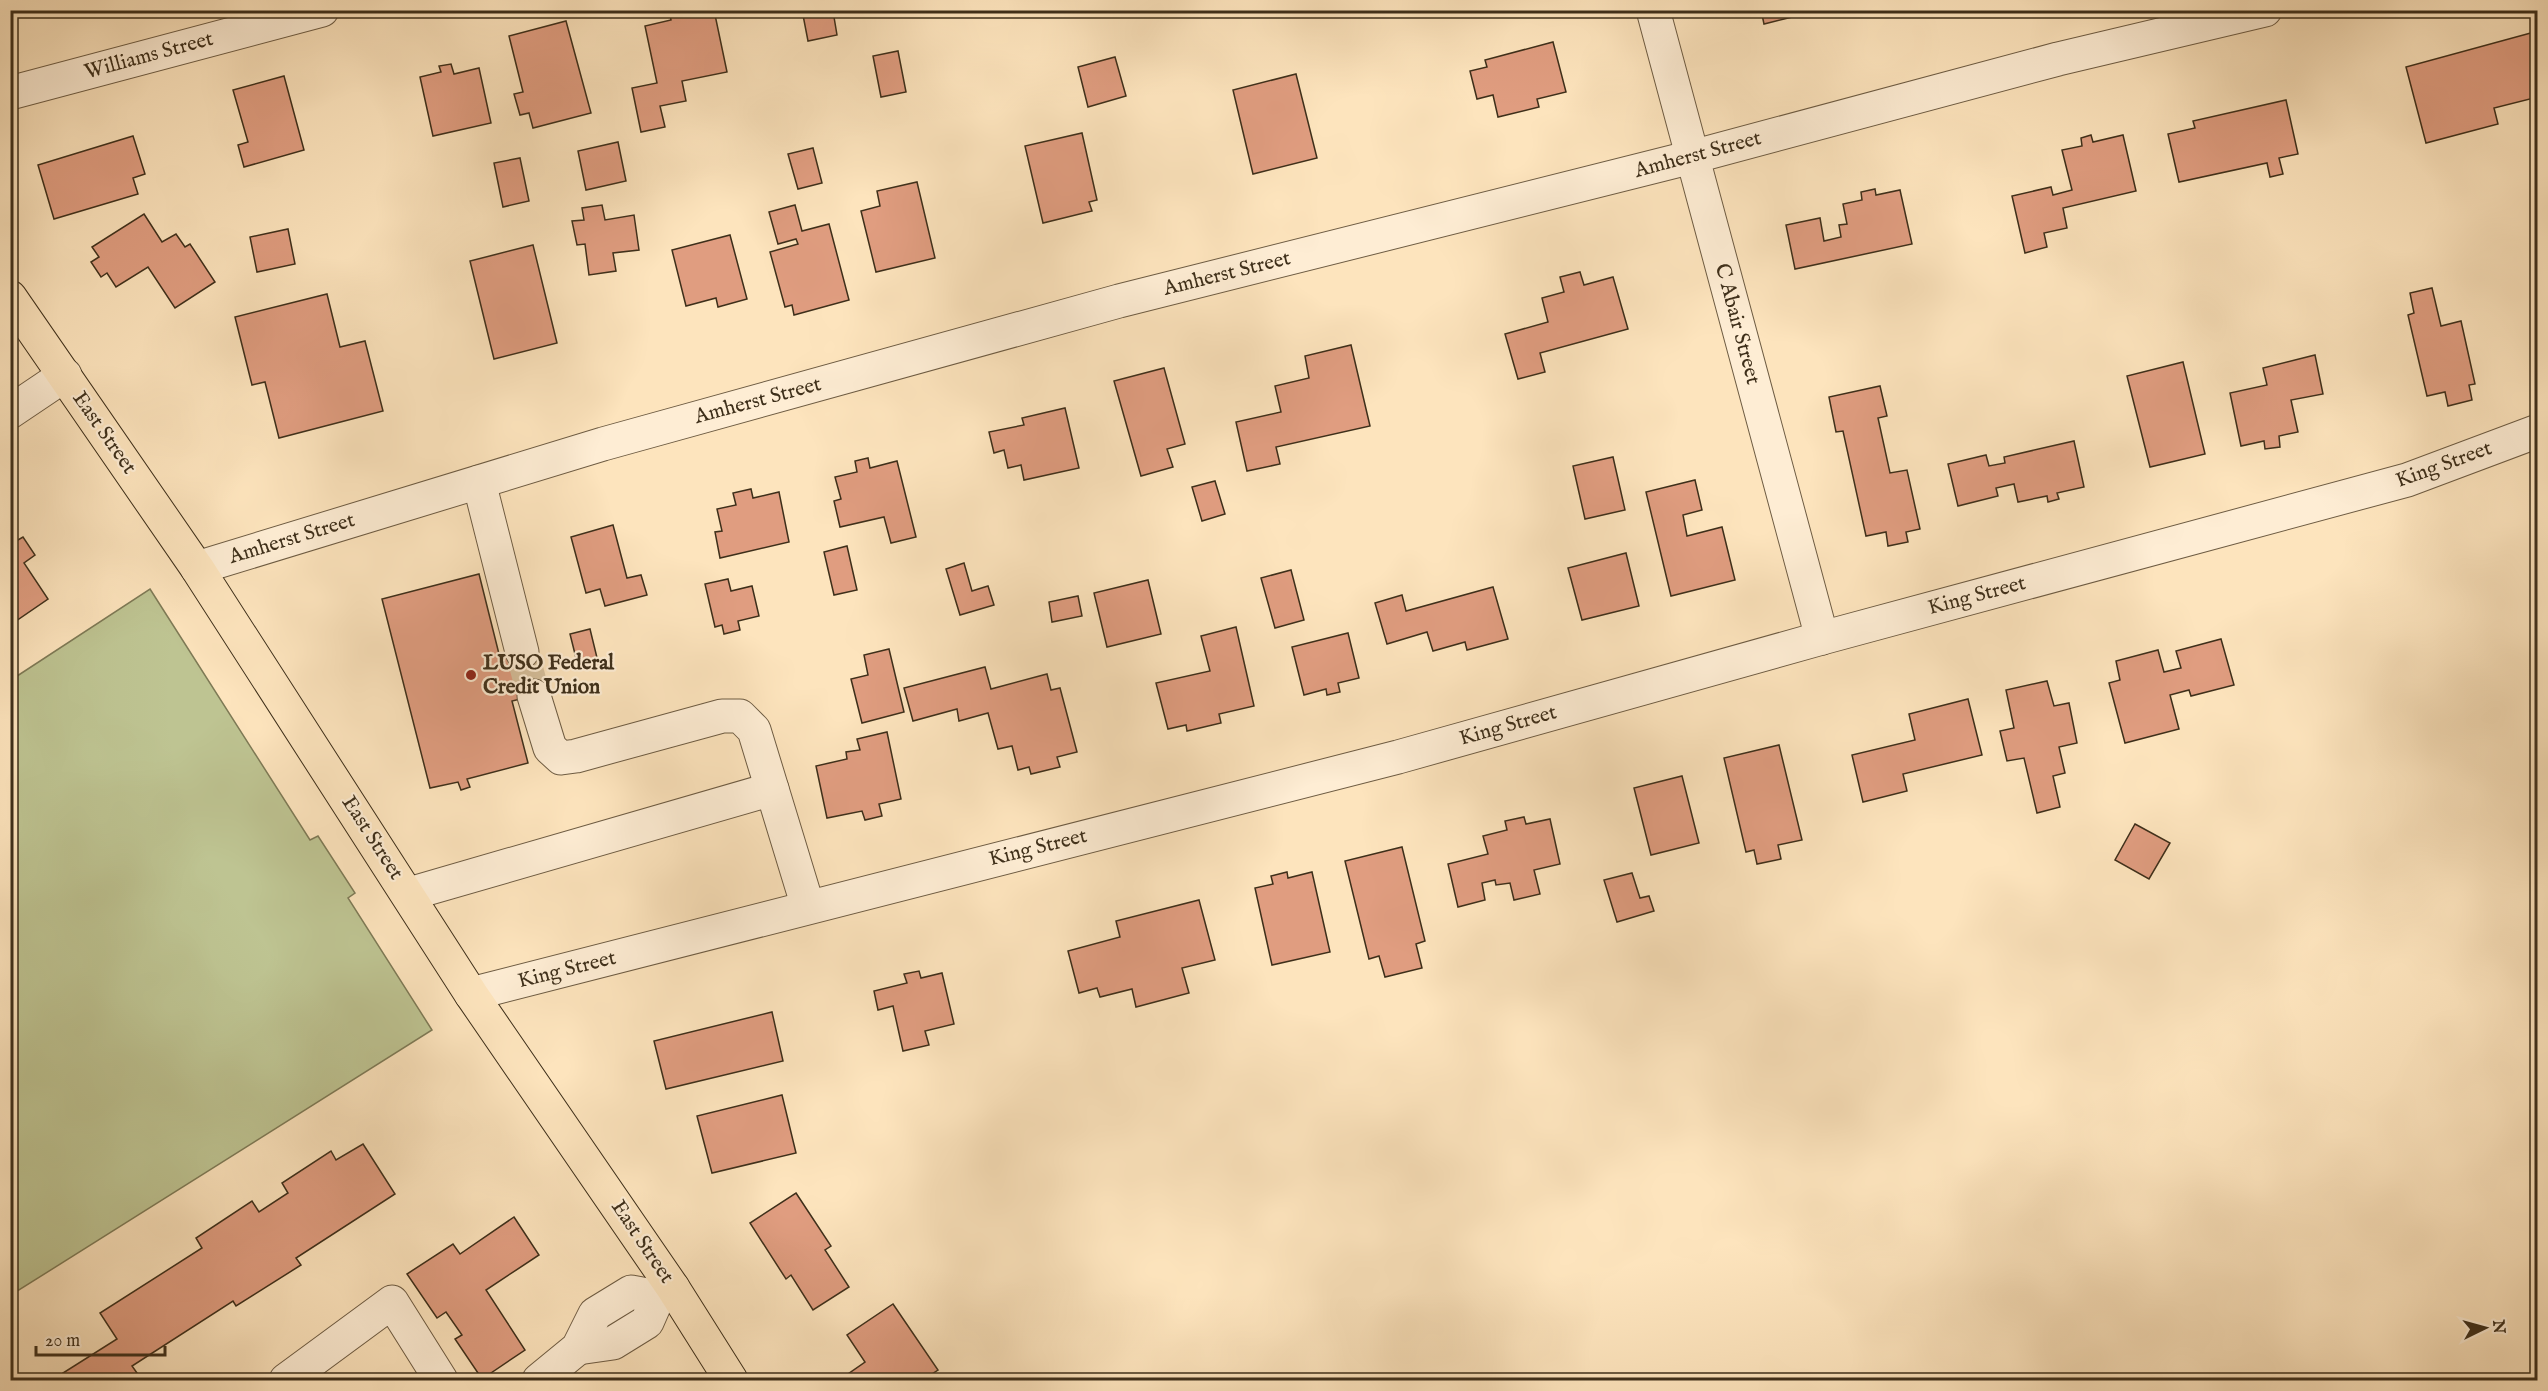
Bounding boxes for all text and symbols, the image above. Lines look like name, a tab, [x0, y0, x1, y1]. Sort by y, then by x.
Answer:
street label: Williams Street	[82, 26, 216, 86]
street label: Amherst Street	[1631, 125, 1764, 185]
street label: Amherst Street	[1160, 245, 1293, 303]
street label: C Abair Street	[1708, 261, 1766, 387]
street label: Amherst Street	[691, 371, 824, 431]
street label: East Street	[66, 386, 142, 480]
street label: King Street	[2392, 435, 2496, 495]
street label: Amherst Street	[225, 507, 358, 571]
street label: King Street	[1925, 570, 2029, 622]
place label: LUSO Federal Credit Union	[483, 650, 615, 701]
marker: LUSO Federal Credit Union	[464, 668, 478, 682]
street label: King Street	[1456, 699, 1560, 753]
street label: East Street	[335, 791, 409, 885]
street label: King Street	[986, 823, 1090, 873]
street label: King Street	[515, 945, 619, 995]
street label: East Street	[604, 1195, 680, 1289]
north arrow	[2455, 1298, 2515, 1358]
text: N	[2487, 1318, 2509, 1335]
scale bar	[36, 1319, 165, 1357]
text: 20 m	[45, 1330, 80, 1353]

